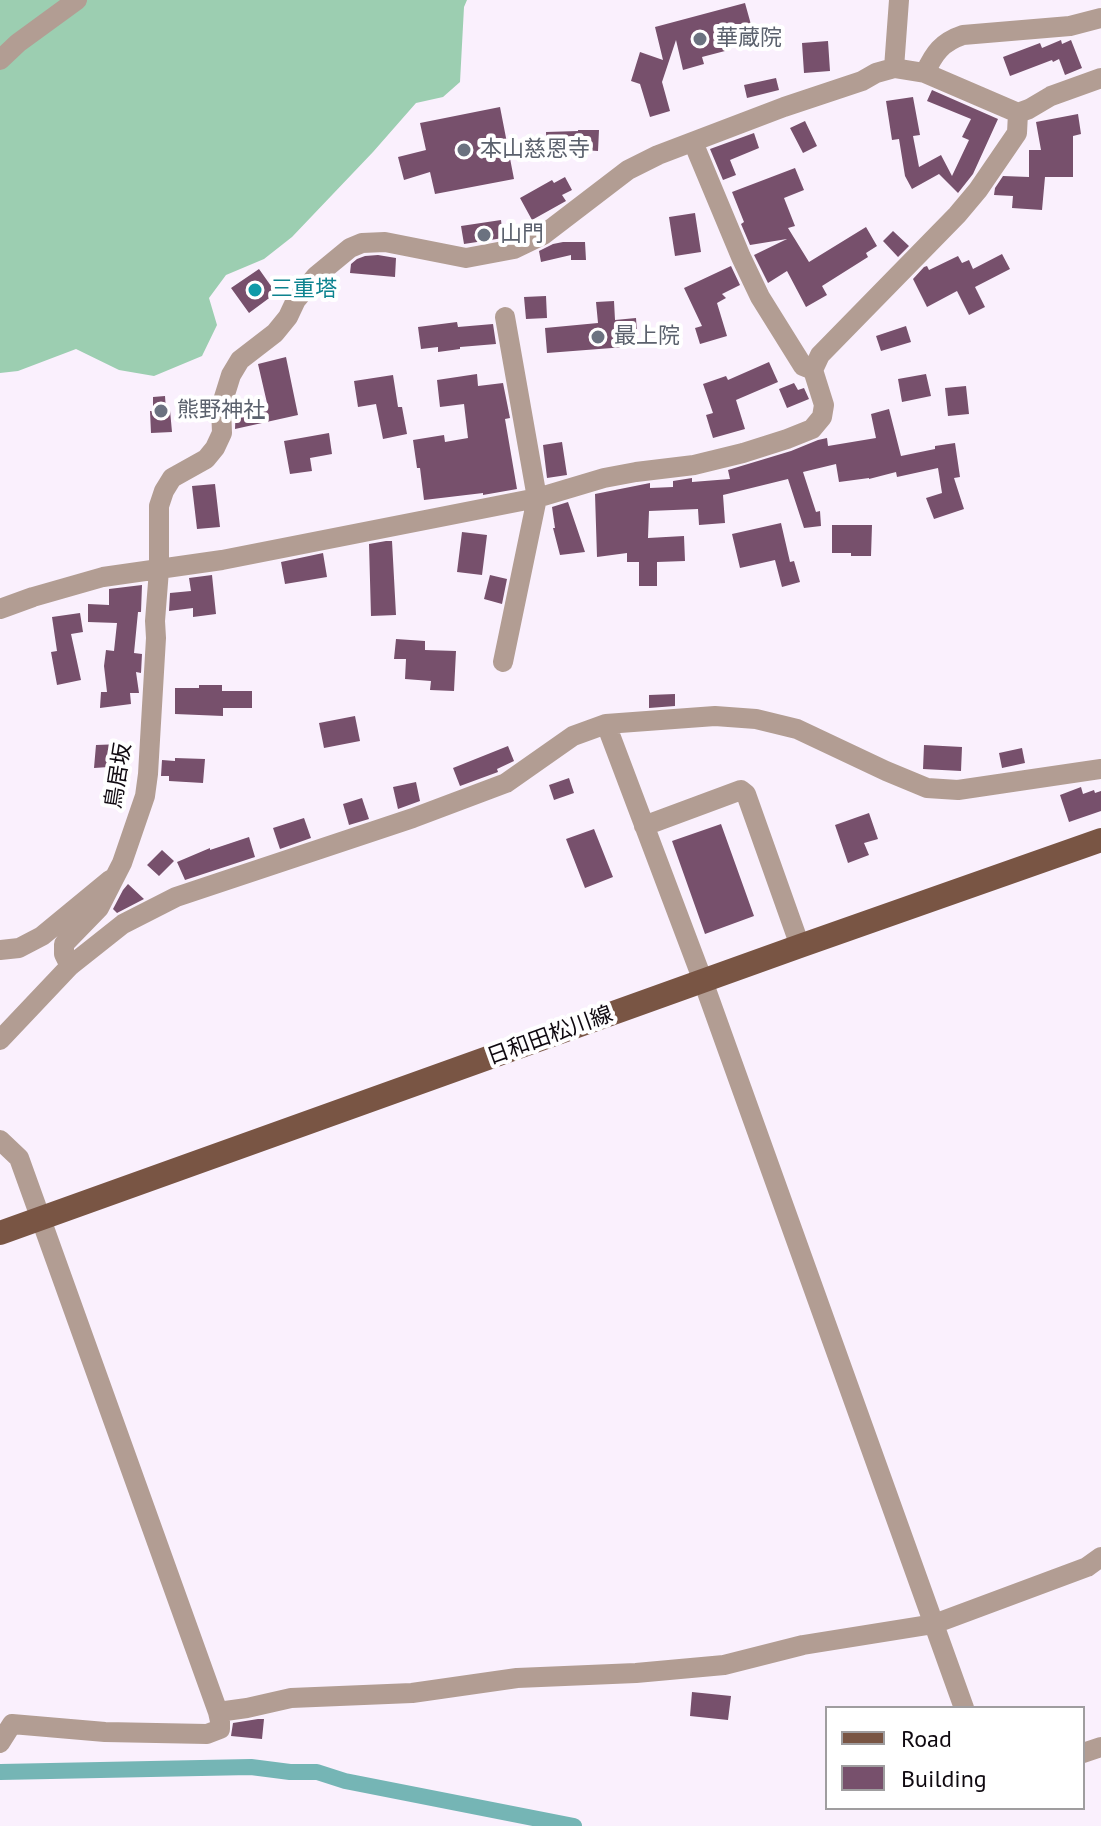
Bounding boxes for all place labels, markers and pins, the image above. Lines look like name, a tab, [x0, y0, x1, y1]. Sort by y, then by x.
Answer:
place label: 華蔵院	[716, 26, 782, 52]
marker: 華蔵院	[691, 30, 709, 48]
place label: 本山慈恩寺	[480, 137, 590, 163]
marker: 本山慈恩寺	[455, 141, 473, 159]
place label: 山門	[500, 222, 544, 248]
marker: 山門	[475, 226, 493, 244]
place label: 三重塔	[271, 277, 337, 303]
marker: 三重塔	[246, 281, 264, 299]
place label: 最上院	[614, 324, 680, 350]
marker: 最上院	[589, 328, 607, 346]
place label: 熊野神社	[177, 398, 265, 424]
marker: 熊野神社	[152, 402, 170, 420]

